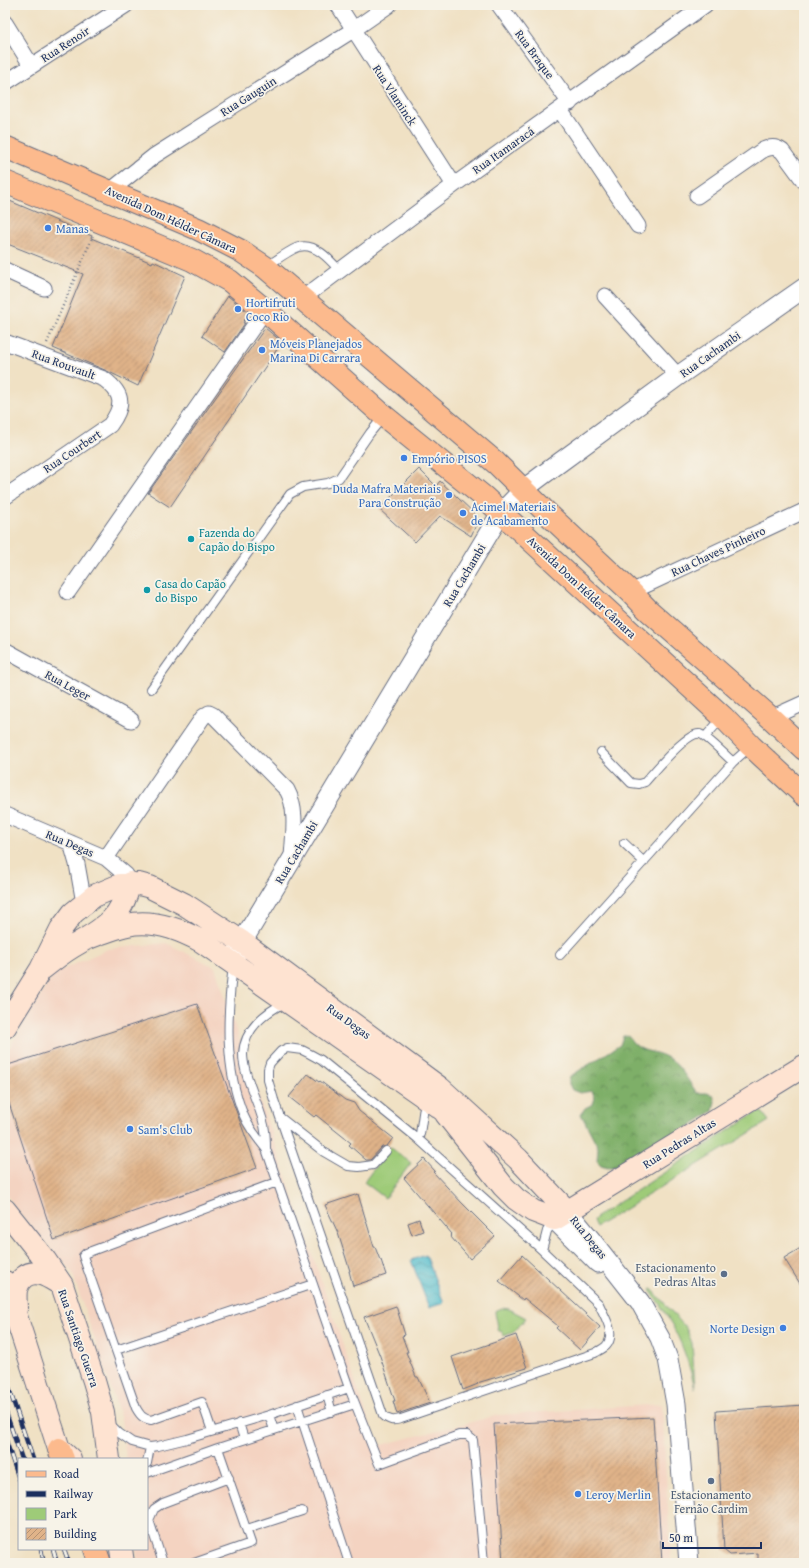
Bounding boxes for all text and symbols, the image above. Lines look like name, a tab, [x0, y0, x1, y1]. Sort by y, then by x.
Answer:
street label: Rua Renoir	[37, 22, 93, 66]
street label: Rua Braque	[511, 26, 559, 83]
street label: Rua Vlaminck	[369, 61, 422, 130]
street label: Rua Gauguin	[217, 72, 280, 120]
street label: Rua Itamaracá	[469, 122, 538, 178]
street label: Avenida Dom Hélder Câmara	[102, 181, 240, 257]
place label: Manas	[56, 220, 89, 237]
marker: Manas	[43, 223, 53, 233]
place label: Hortifruti Coco Rio	[246, 294, 296, 325]
marker: Hortifruti Coco Rio	[233, 304, 243, 314]
street label: Rua Cachambi	[676, 326, 744, 381]
place label: Móveis Planejados Marina Di Carrara	[270, 335, 362, 366]
street label: Rua Rouvault	[30, 345, 99, 384]
marker: Móveis Planejados Marina Di Carrara	[257, 345, 267, 355]
street label: Rua Courbert	[40, 425, 105, 477]
place label: Empório PISOS	[412, 450, 487, 467]
marker: Empório PISOS	[399, 453, 409, 463]
place label: Duda Mafra Materiais Para Construção	[333, 480, 441, 511]
marker: Duda Mafra Materiais Para Construção	[444, 490, 454, 500]
place label: Acimel Materiais de Acabamento	[471, 498, 556, 529]
marker: Acimel Materiais de Acabamento	[458, 508, 468, 518]
street label: Rua Chaves Pinheiro	[668, 522, 768, 580]
place label: Fazenda do Capão do Bispo	[199, 524, 275, 555]
street label: Avenida Dom Hélder Câmara	[524, 532, 640, 642]
marker: Fazenda do Capão do Bispo	[186, 534, 196, 544]
street label: Rua Cachambi	[438, 540, 490, 610]
place label: Casa do Capão do Bispo	[155, 575, 226, 606]
marker: Casa do Capão do Bispo	[142, 585, 152, 595]
street label: Rua Leger	[42, 666, 94, 705]
street label: Rua Cachambi	[270, 817, 322, 887]
street label: Rua Degas	[43, 825, 97, 861]
street label: Rua Degas	[323, 999, 375, 1043]
street label: Rua Pedras Altas	[639, 1114, 719, 1172]
place label: Sam's Club	[138, 1121, 192, 1138]
marker: Sam's Club	[125, 1124, 135, 1134]
street label: Rua Degas	[566, 1212, 612, 1262]
place label: Estacionamento Pedras Altas	[636, 1259, 716, 1290]
marker: Estacionamento Pedras Altas	[719, 1269, 729, 1279]
street label: Rua Santiago Guerra	[54, 1287, 104, 1390]
place label: Norte Design	[710, 1320, 775, 1337]
marker: Norte Design	[778, 1323, 788, 1333]
legend	[18, 1458, 148, 1550]
text: Road	[54, 1465, 80, 1482]
marker: Estacionamento Fernão Cardim	[706, 1476, 716, 1486]
text: Railway	[54, 1485, 93, 1502]
place label: Leroy Merlin	[586, 1486, 651, 1503]
place label: Estacionamento Fernão Cardim	[671, 1486, 751, 1517]
marker: Leroy Merlin	[573, 1489, 583, 1499]
text: Park	[54, 1505, 78, 1522]
scale bar	[663, 1524, 761, 1550]
text: Building	[54, 1525, 97, 1542]
text: 50 m	[669, 1529, 693, 1546]

